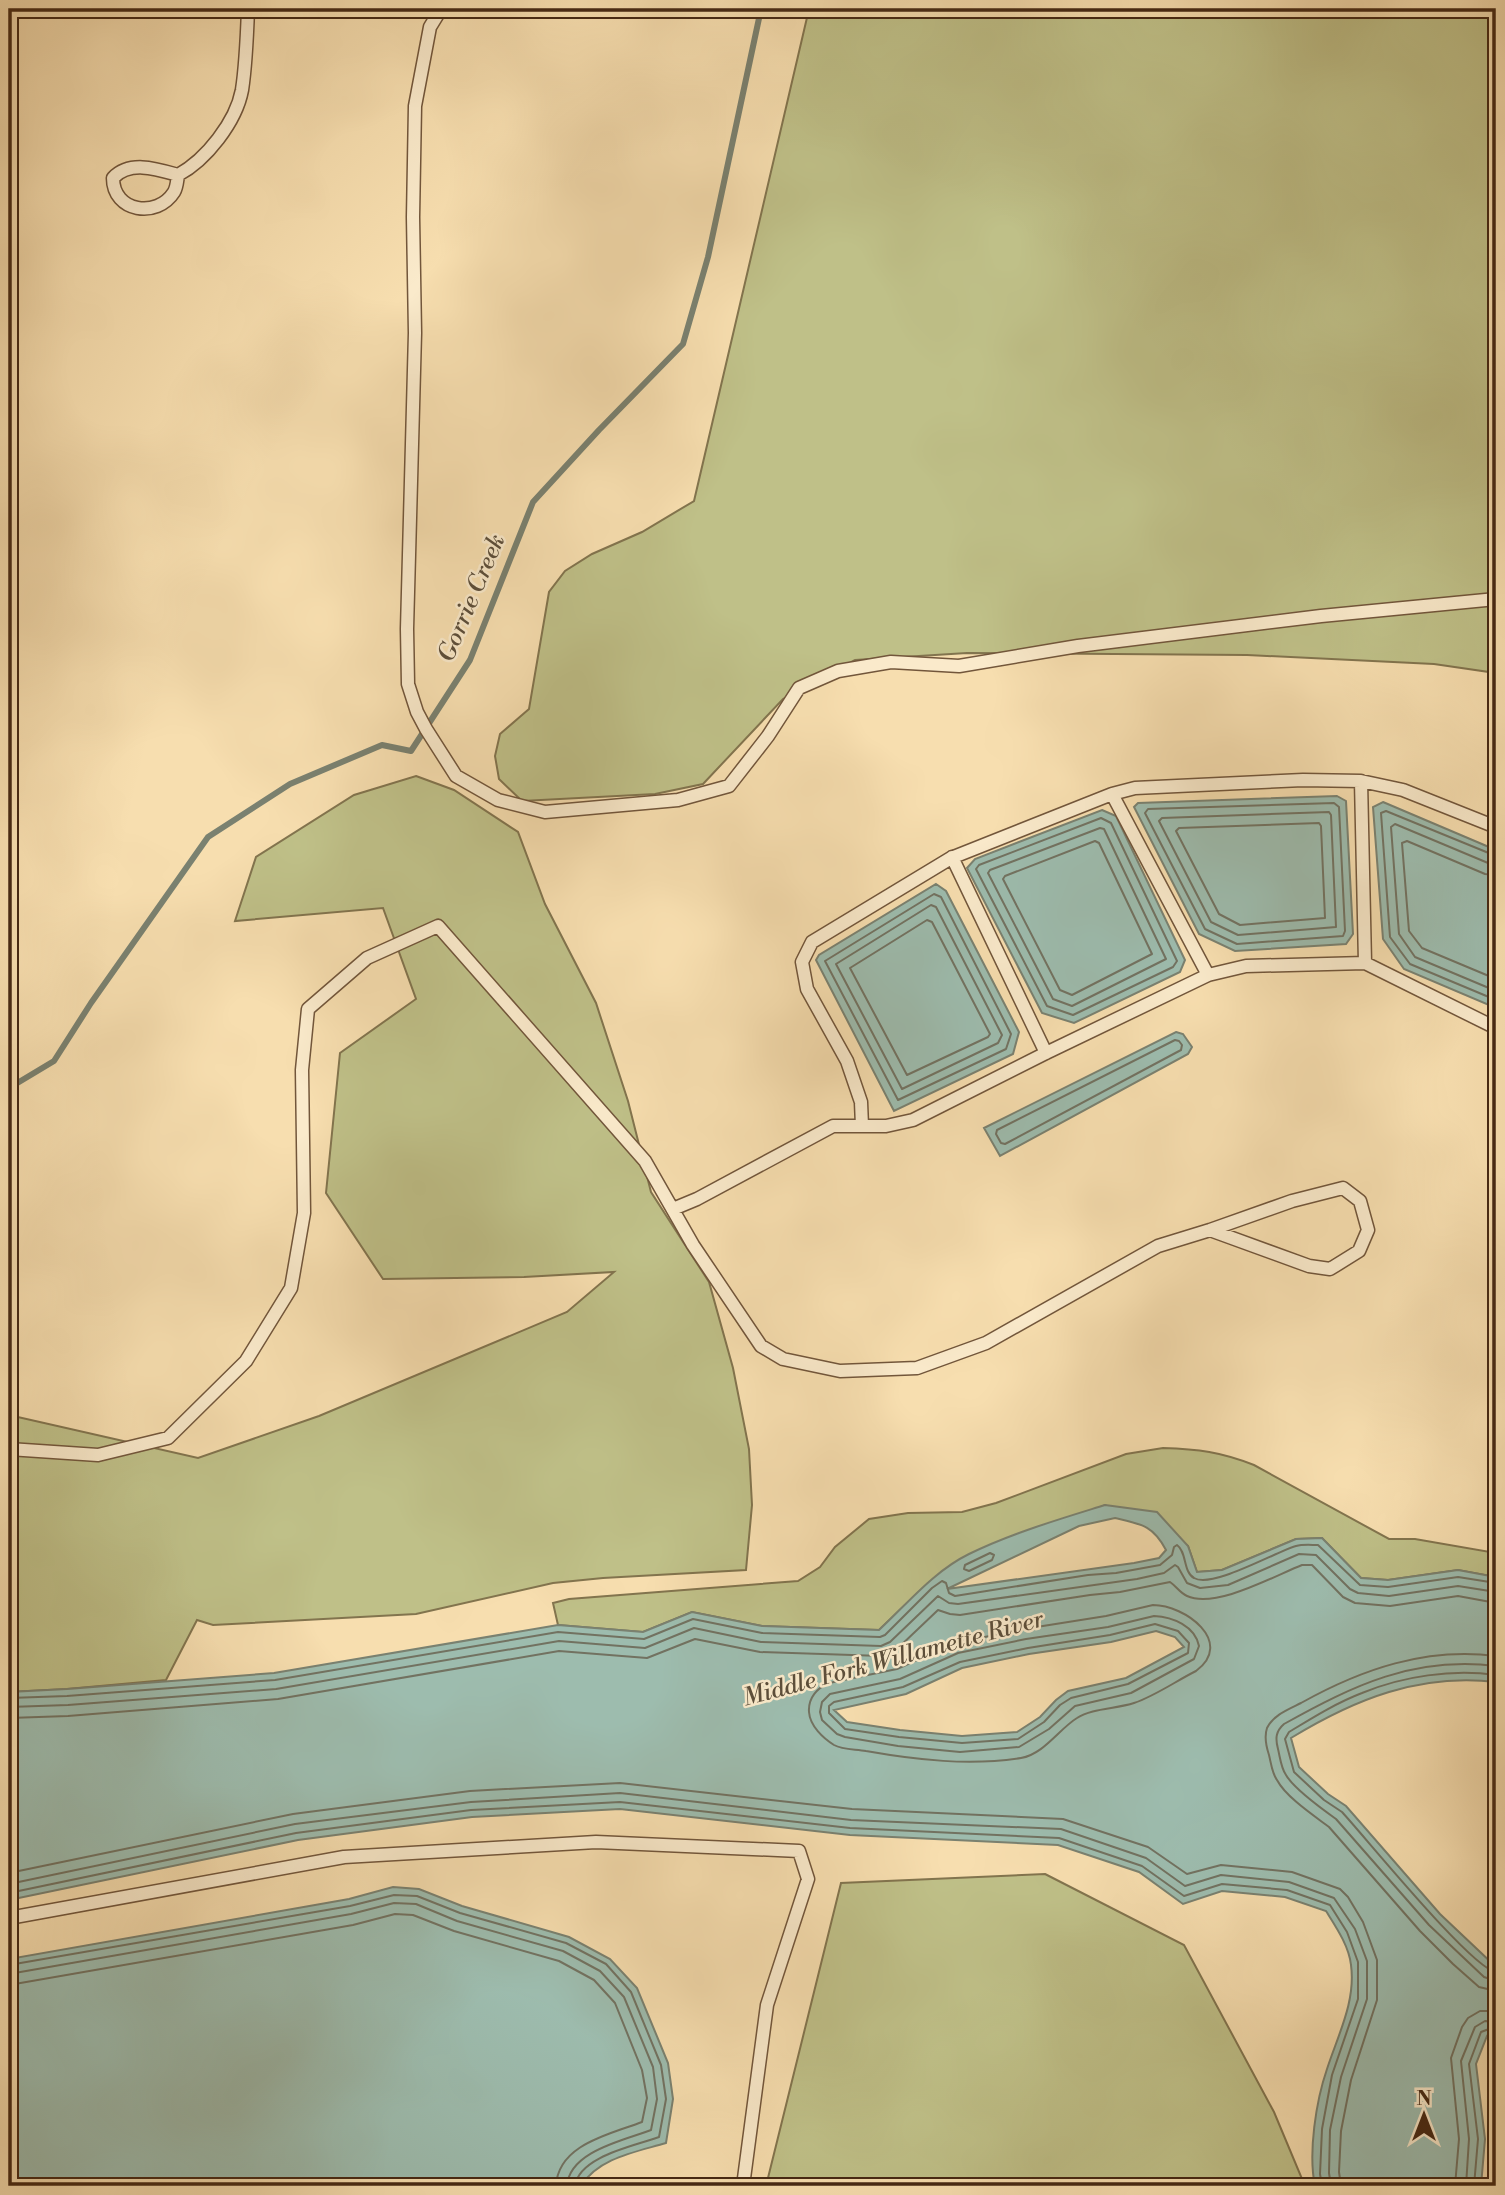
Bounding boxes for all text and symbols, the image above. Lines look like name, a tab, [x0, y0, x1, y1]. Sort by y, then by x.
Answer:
water label: Gorrie Creek	[432, 530, 512, 667]
water label: Middle Fork Willamette River	[740, 1604, 1048, 1714]
north arrow	[1390, 2080, 1460, 2150]
text: N	[1416, 2087, 1432, 2111]

